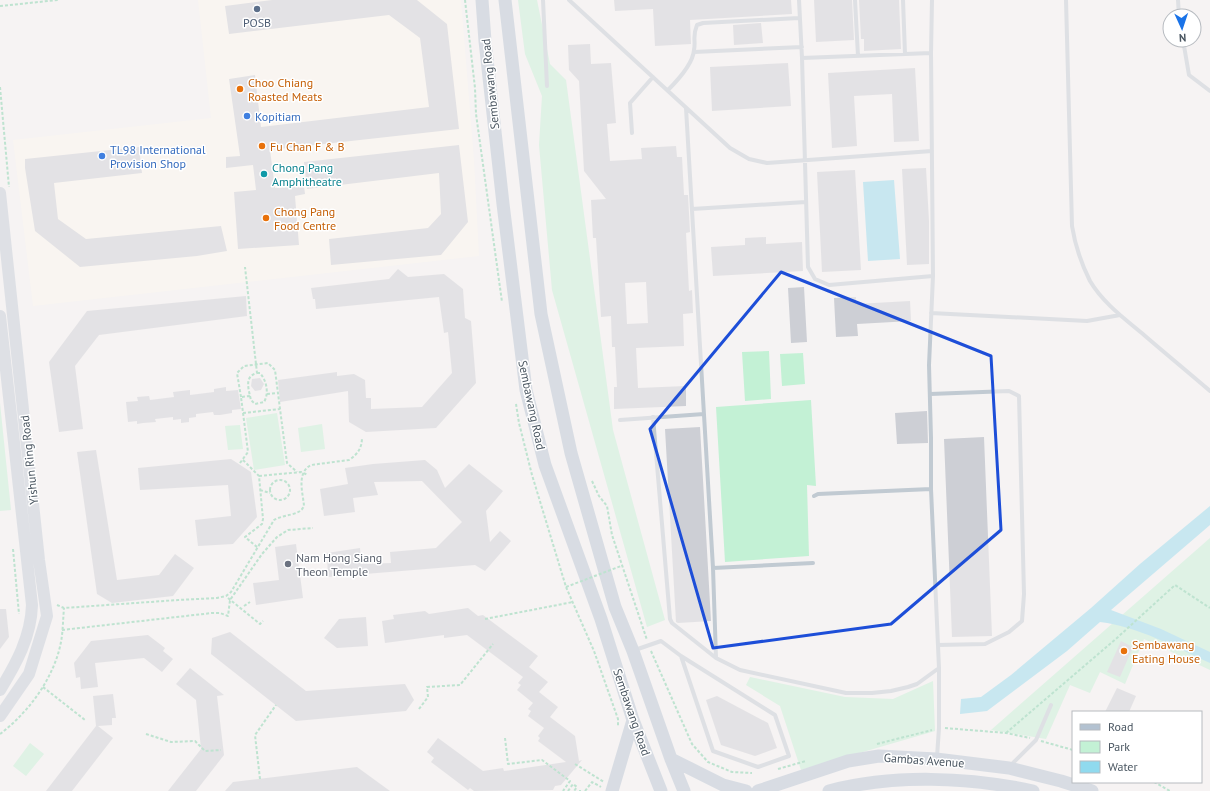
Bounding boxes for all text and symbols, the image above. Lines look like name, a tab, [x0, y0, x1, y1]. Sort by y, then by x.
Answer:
marker: POSB	[252, 4, 262, 14]
north arrow	[1162, 8, 1202, 48]
place label: POSB	[243, 15, 271, 30]
text: N	[1179, 31, 1187, 45]
street label: Sembawang Road	[478, 38, 502, 130]
place label: Choo Chiang Roasted Meats	[248, 75, 322, 104]
marker: Choo Chiang Roasted Meats	[235, 84, 245, 94]
place label: Kopitiam	[255, 109, 301, 124]
marker: Kopitiam	[242, 111, 252, 121]
place label: Fu Chan F & B	[270, 139, 344, 154]
marker: Fu Chan F & B	[257, 141, 267, 151]
place label: TL98 International Provision Shop	[110, 142, 206, 171]
marker: TL98 International Provision Shop	[97, 151, 107, 161]
place label: Chong Pang Amphitheatre	[272, 160, 342, 189]
marker: Chong Pang Amphitheatre	[259, 169, 269, 179]
place label: Chong Pang Food Centre	[274, 204, 336, 233]
marker: Chong Pang Food Centre	[261, 213, 271, 223]
street label: Sembawang Road	[515, 359, 549, 451]
street label: Yishun Ring Road	[17, 415, 41, 505]
place label: Nam Hong Siang Theon Temple	[296, 550, 382, 579]
marker: Nam Hong Siang Theon Temple	[283, 559, 293, 569]
place label: Sembawang Eating House	[1132, 637, 1200, 666]
marker: Sembawang Eating House	[1119, 646, 1129, 656]
street label: Sembawang Road	[610, 667, 654, 757]
legend	[1072, 711, 1202, 783]
text: Road	[1108, 719, 1133, 734]
text: Park	[1108, 739, 1130, 754]
street label: Gambas Avenue	[883, 750, 965, 770]
text: Water	[1108, 759, 1138, 774]

